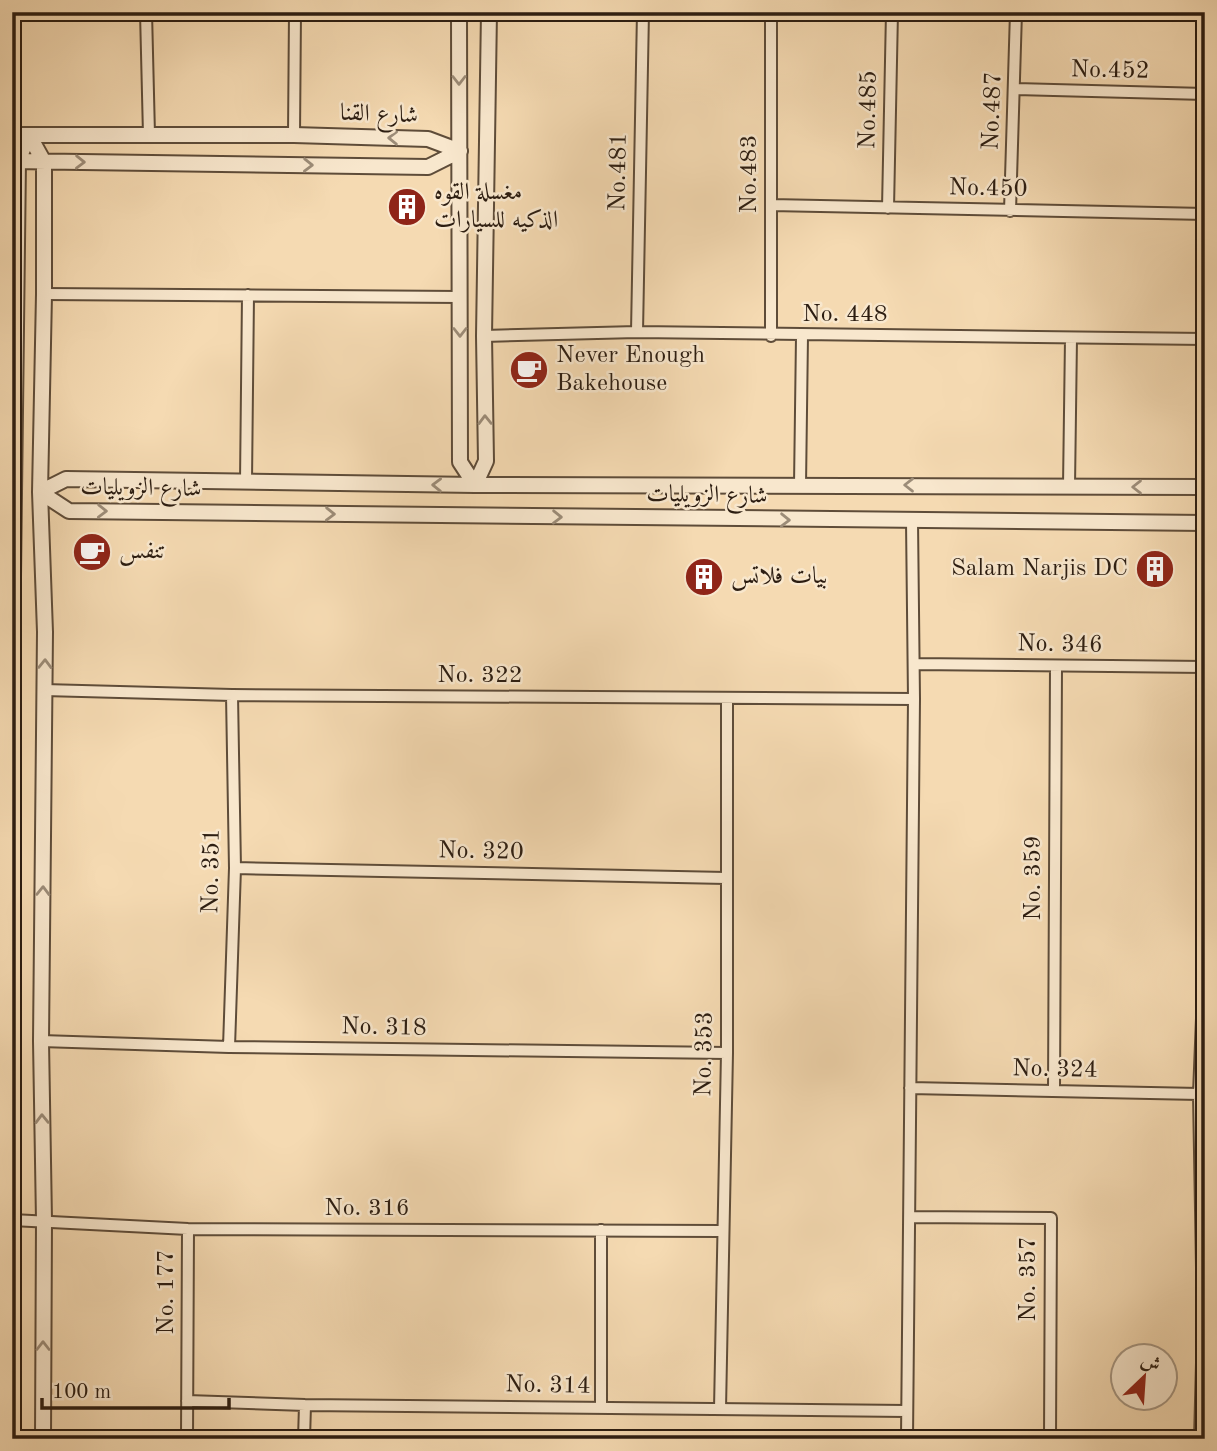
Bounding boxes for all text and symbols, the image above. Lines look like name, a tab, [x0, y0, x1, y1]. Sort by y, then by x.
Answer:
street label: No.452	[1070, 58, 1150, 84]
street label: No.485	[856, 70, 882, 150]
street label: No.487	[980, 71, 1006, 151]
one-way arrow	[451, 76, 467, 86]
street label: شارع القنا	[339, 102, 419, 134]
one-way arrow	[388, 130, 398, 146]
street label: No.481	[606, 132, 632, 212]
street label: No.483	[738, 135, 762, 213]
one-way arrow	[75, 154, 86, 169]
one-way arrow	[303, 158, 314, 173]
street label: No.450	[948, 176, 1028, 202]
place label: مغسلة القوه الذكيه للسيارات	[434, 181, 558, 233]
building icon: مغسلة القوه الذكيه للسيارات	[386, 186, 428, 228]
street label: No. 448	[802, 303, 888, 327]
one-way arrow	[452, 328, 468, 338]
place label: Never Enough Bakehouse	[556, 344, 705, 396]
cafe icon: Never Enough Bakehouse	[508, 349, 550, 391]
one-way arrow	[477, 414, 493, 424]
street label: شارع الزويليات	[80, 475, 202, 508]
one-way arrow	[431, 477, 441, 493]
one-way arrow	[903, 478, 914, 493]
one-way arrow	[1131, 479, 1141, 495]
street label: شارع الزويليات	[646, 482, 768, 515]
one-way arrow	[98, 503, 108, 519]
one-way arrow	[325, 506, 336, 522]
one-way arrow	[553, 509, 563, 525]
one-way arrow	[780, 512, 791, 528]
cafe icon: تنفس	[71, 531, 113, 573]
place label: تنفس	[119, 540, 166, 566]
building icon: Salam Narjis DC	[1134, 548, 1176, 590]
building icon: بيات فلاتس	[683, 556, 725, 598]
place label: Salam Narjis DC	[951, 557, 1128, 581]
place label: بيات فلاتس	[731, 565, 827, 591]
street label: No. 346	[1017, 632, 1103, 658]
one-way arrow	[37, 658, 53, 668]
street label: No. 322	[437, 664, 523, 688]
street label: No. 351	[199, 828, 225, 914]
street label: No. 359	[1022, 835, 1046, 921]
street label: No. 320	[438, 839, 524, 865]
one-way arrow	[35, 885, 51, 896]
street label: No. 353	[692, 1011, 718, 1097]
street label: No. 318	[341, 1015, 427, 1041]
street label: No. 324	[1012, 1057, 1098, 1083]
one-way arrow	[35, 1113, 50, 1124]
street label: No. 316	[324, 1197, 410, 1221]
street label: No. 357	[1017, 1236, 1041, 1322]
street label: No. 177	[155, 1249, 179, 1335]
one-way arrow	[35, 1340, 51, 1351]
north arrow	[1108, 1342, 1178, 1412]
text: ش	[1138, 1351, 1163, 1376]
scale bar	[42, 1367, 229, 1411]
street label: No. 314	[505, 1373, 591, 1399]
text: 100 m	[52, 1382, 111, 1403]

